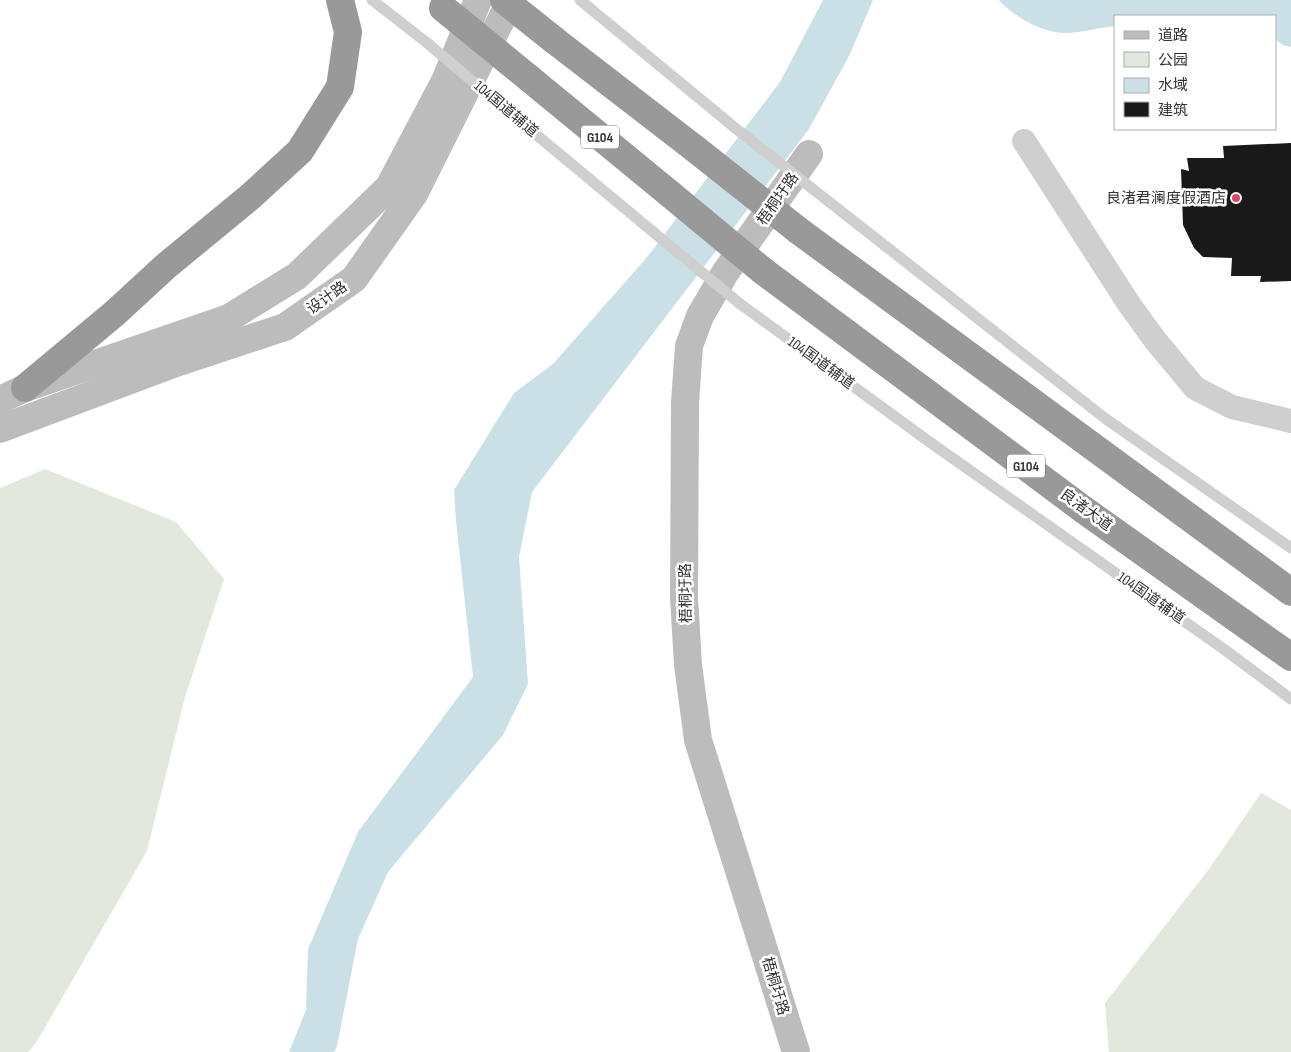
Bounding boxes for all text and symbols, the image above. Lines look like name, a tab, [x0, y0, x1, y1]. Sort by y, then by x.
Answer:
legend	[1114, 15, 1276, 130]
text: 道路	[1158, 26, 1188, 45]
text: 公园	[1158, 51, 1188, 70]
text: 水域	[1158, 76, 1188, 95]
street label: 104国道辅道	[470, 77, 542, 141]
text: 建筑	[1158, 101, 1188, 120]
road number: G104	[581, 125, 619, 148]
street label: 梧桐圩路	[753, 169, 803, 229]
place label: 良渚君澜度假酒店	[1106, 189, 1226, 208]
marker: 良渚君澜度假酒店	[1230, 192, 1242, 204]
street label: 设计路	[303, 277, 351, 319]
street label: 104国道辅道	[784, 332, 858, 394]
road number: G104	[1007, 454, 1045, 478]
street label: 良渚大道	[1056, 485, 1116, 535]
street label: 梧桐圩路	[676, 563, 696, 623]
street label: 104国道辅道	[1114, 568, 1188, 628]
street label: 梧桐圩路	[757, 955, 793, 1017]

